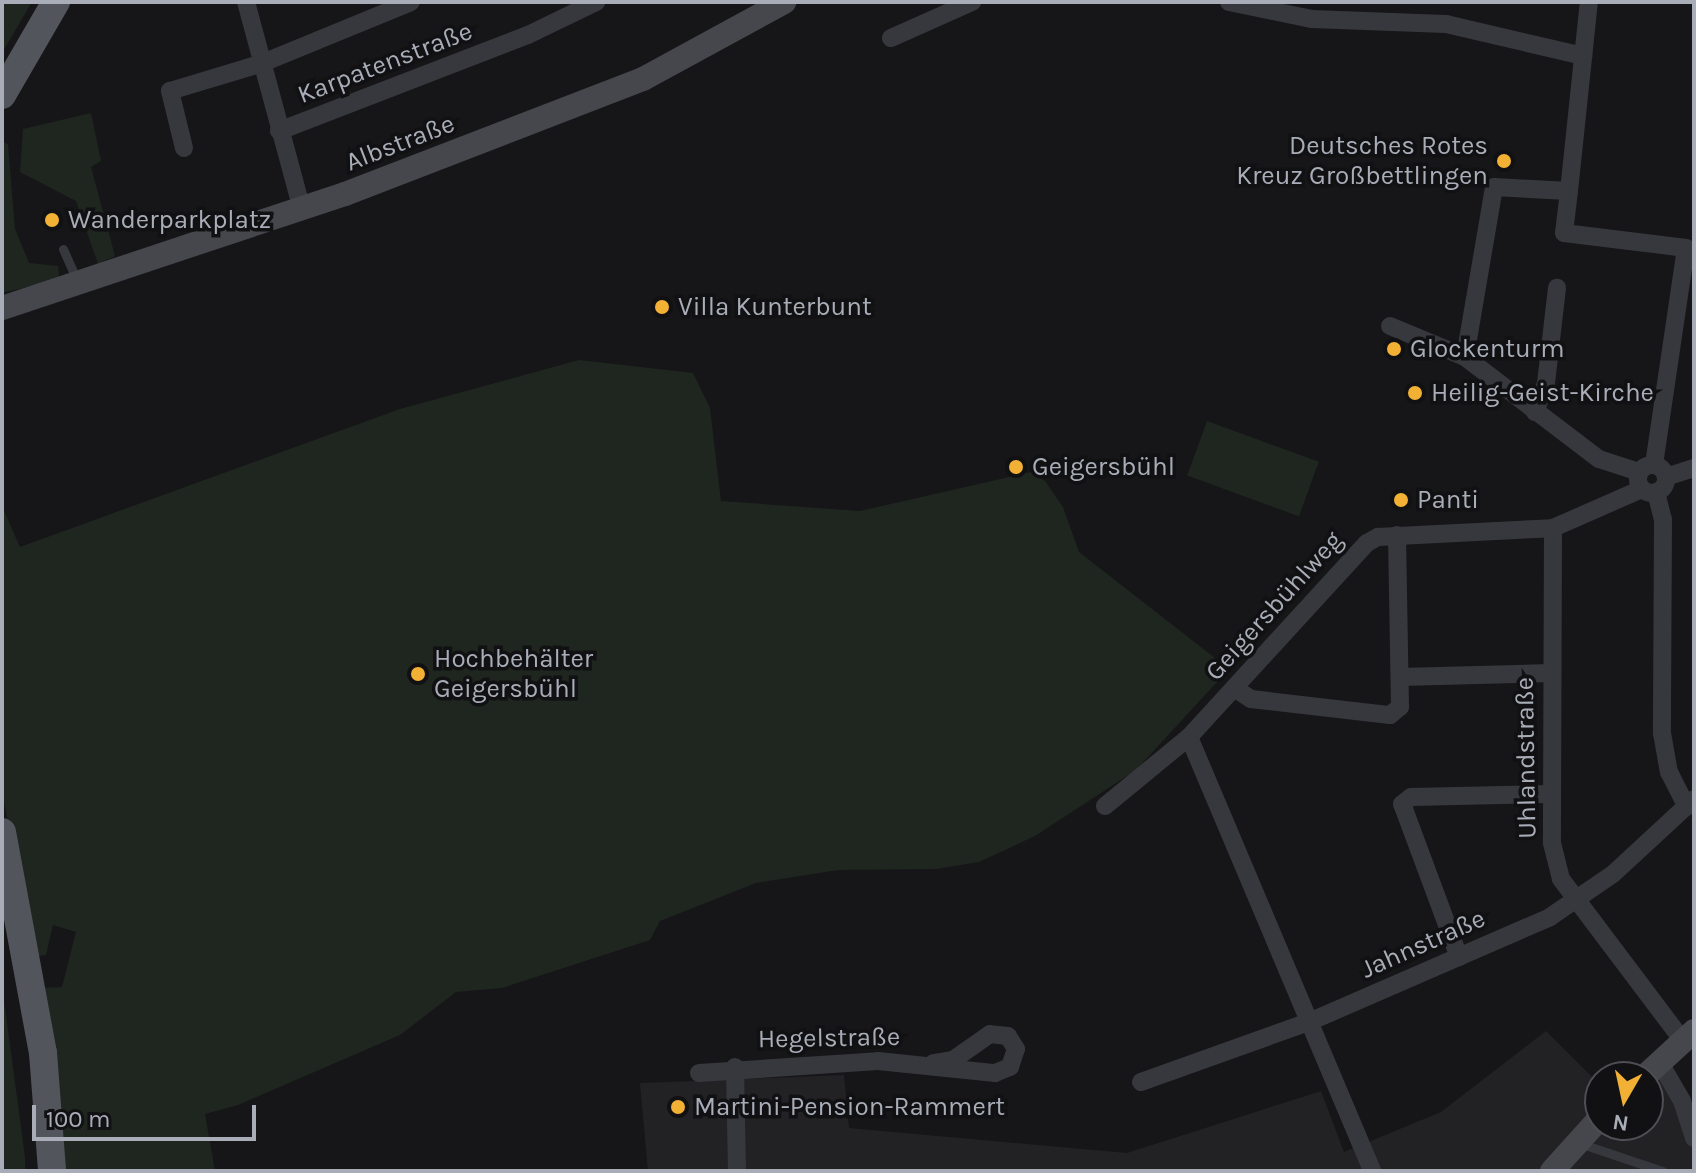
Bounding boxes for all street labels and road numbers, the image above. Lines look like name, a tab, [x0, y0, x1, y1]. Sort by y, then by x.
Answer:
street label: Karpatenstraße	[293, 15, 477, 111]
street label: Albstraße	[341, 108, 459, 178]
street label: Geigersbühlweg	[1199, 525, 1349, 687]
street label: Uhlandstraße	[1509, 677, 1543, 839]
street label: Jahnstraße	[1356, 903, 1490, 985]
street label: Hegelstraße	[757, 1021, 901, 1055]

